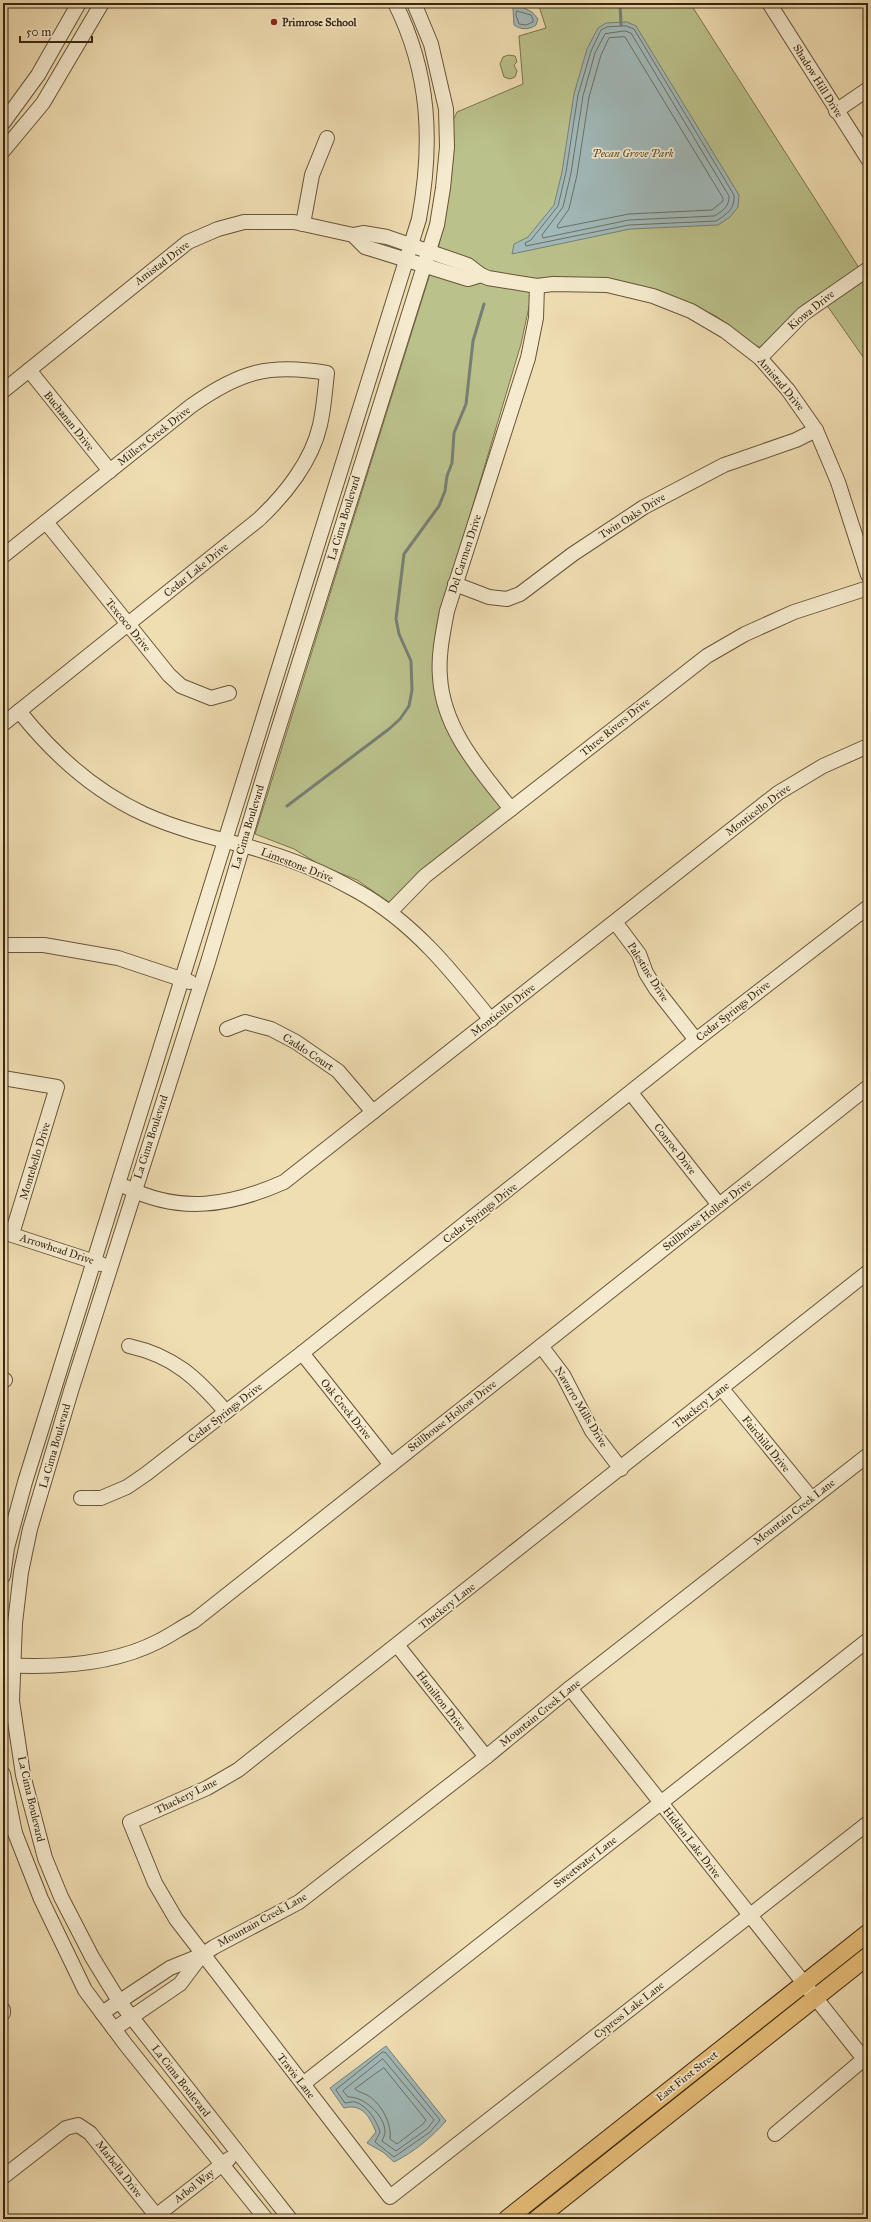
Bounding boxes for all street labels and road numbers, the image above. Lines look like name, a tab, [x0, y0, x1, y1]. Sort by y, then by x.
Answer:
street label: Shadow Hill Drive	[790, 42, 846, 120]
street label: Amistad Drive	[131, 238, 192, 289]
street label: Kiowa Drive	[785, 287, 837, 333]
street label: Amistad Drive	[754, 354, 807, 414]
street label: Buchanan Drive	[41, 389, 97, 454]
street label: Millers Creek Drive	[115, 403, 193, 469]
street label: La Cima Boulevard	[325, 474, 363, 562]
street label: Twin Oaks Drive	[596, 490, 668, 542]
street label: Del Carmen Drive	[446, 512, 484, 595]
street label: Cedar Lake Drive	[161, 540, 231, 600]
street label: Texcoco Drive	[103, 596, 154, 654]
street label: Three Rivers Drive	[578, 695, 653, 759]
street label: Monticello Drive	[723, 781, 793, 839]
street label: La Cima Boulevard	[229, 783, 267, 871]
street label: Limestone Drive	[259, 845, 336, 885]
street label: Palestine Drive	[625, 940, 672, 1004]
street label: Cedar Springs Drive	[693, 978, 773, 1044]
street label: Monticello Drive	[468, 981, 538, 1039]
street label: Caddo Court	[280, 1031, 336, 1073]
street label: La Cima Boulevard	[131, 1093, 171, 1181]
street label: Montebello Drive	[17, 1120, 53, 1201]
street label: Conroe Drive	[651, 1121, 699, 1177]
street label: Stillhouse Hollow Drive	[660, 1176, 754, 1254]
street label: Cedar Springs Drive	[440, 1180, 520, 1246]
street label: Arrowhead Drive	[17, 1231, 96, 1267]
street label: Navarro Mills Drive	[552, 1364, 610, 1450]
street label: Oak Creek Drive	[318, 1376, 375, 1442]
street label: Stillhouse Hollow Drive	[405, 1377, 499, 1455]
street label: Thackery Lane	[670, 1379, 732, 1431]
street label: Cedar Springs Drive	[185, 1380, 265, 1446]
street label: La Cima Boulevard	[37, 1402, 73, 1490]
street label: Fairchild Drive	[739, 1413, 793, 1475]
street label: Mountain Creek Lane	[751, 1476, 838, 1548]
street label: Thackery Lane	[416, 1580, 478, 1632]
street label: Hamilton Drive	[414, 1668, 469, 1734]
street label: Mountain Creek Lane	[497, 1676, 583, 1749]
street label: La Cima Boulevard	[15, 1755, 47, 1844]
street label: Thackery Lane	[153, 1775, 220, 1817]
street label: Hidden Lake Drive	[660, 1805, 724, 1881]
street label: Sweetwater Lane	[551, 1833, 619, 1891]
street label: Mountain Creek Lane	[215, 1890, 309, 1950]
street label: Cypress Lake Lane	[591, 1978, 667, 2041]
street label: La Cima Boulevard	[149, 2042, 213, 2120]
street label: East First Street	[654, 2048, 721, 2104]
street label: Travis Lane	[274, 2051, 318, 2102]
street label: Marbella Drive	[93, 2138, 145, 2200]
street label: Arbol Way	[171, 2166, 217, 2206]

